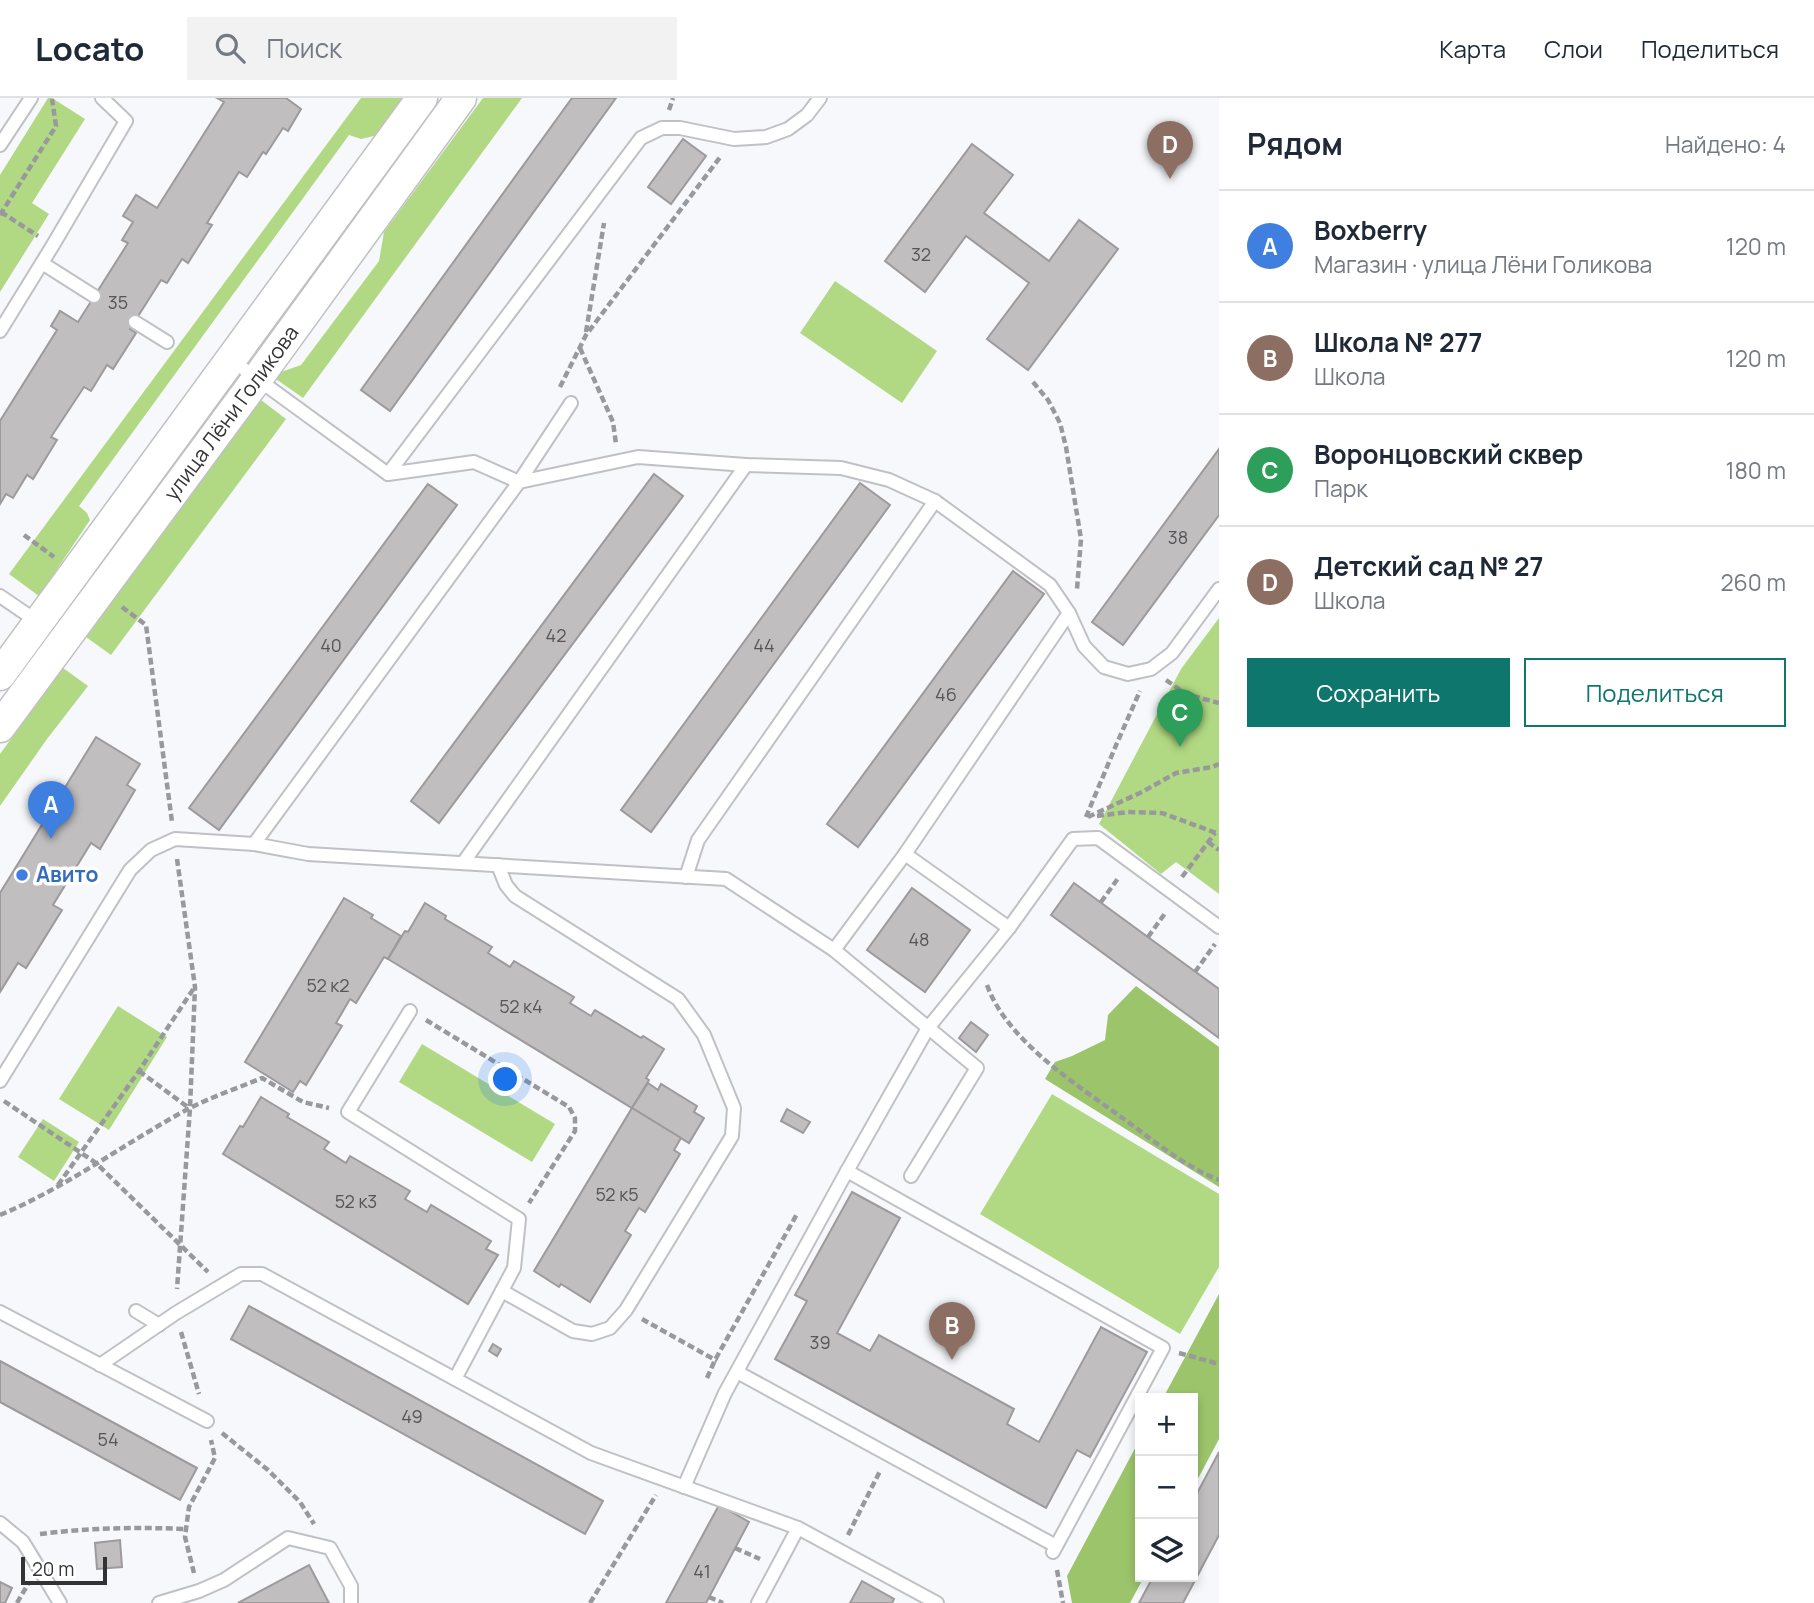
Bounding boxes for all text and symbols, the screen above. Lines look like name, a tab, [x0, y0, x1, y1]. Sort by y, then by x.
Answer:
search box	[187, 17, 677, 80]
text: Locato	[35, 26, 145, 71]
icon: search	[211, 29, 249, 67]
text: Поиск	[267, 30, 342, 66]
text: Карта	[1439, 32, 1506, 65]
text: Слои	[1544, 32, 1603, 65]
text: Поделиться	[1641, 32, 1779, 65]
pin: D	[1147, 121, 1193, 179]
text: Рядом	[1247, 123, 1343, 164]
text: Найдено: 4	[1665, 128, 1786, 160]
text: Boxberry	[1314, 212, 1427, 248]
text: A	[1262, 230, 1278, 262]
text: 120 m	[1726, 230, 1786, 262]
house number: 32	[911, 242, 931, 266]
text: Магазин · улица Лёни Голикова	[1314, 248, 1652, 280]
house number: 35	[108, 290, 128, 314]
street label: улица Лёни Голикова	[157, 319, 304, 506]
text: Школа № 277	[1314, 324, 1482, 360]
text: B	[1263, 342, 1277, 374]
text: 120 m	[1726, 342, 1786, 374]
text: Школа	[1314, 360, 1386, 392]
text: Воронцовский сквер	[1314, 436, 1583, 472]
text: C	[1262, 454, 1279, 486]
text: 180 m	[1726, 454, 1786, 486]
text: Парк	[1314, 472, 1368, 504]
house number: 38	[1168, 525, 1188, 549]
text: Детский сад № 27	[1314, 548, 1543, 584]
text: D	[1262, 566, 1278, 598]
text: 260 m	[1720, 566, 1786, 598]
text: Школа	[1314, 584, 1386, 616]
house number: 42	[546, 623, 566, 647]
house number: 40	[320, 633, 342, 657]
house number: 44	[753, 633, 775, 657]
button: Сохранить	[1247, 658, 1510, 727]
button: Поделиться	[1524, 658, 1786, 727]
house number: 46	[935, 682, 957, 706]
pin: C	[1157, 689, 1203, 747]
pin: A	[28, 781, 74, 839]
place label: Авито	[36, 860, 99, 888]
marker: Авито	[14, 867, 30, 883]
house number: 48	[908, 927, 930, 951]
house number: 52 к2	[307, 973, 349, 997]
house number: 52 к4	[499, 994, 543, 1018]
your location	[488, 1062, 522, 1096]
house number: 52 к5	[595, 1182, 639, 1206]
house number: 52 к3	[335, 1189, 377, 1213]
pin: B	[929, 1302, 975, 1360]
house number: 39	[809, 1330, 831, 1354]
map controls	[1135, 1393, 1198, 1582]
button: +	[1135, 1393, 1198, 1456]
house number: 49	[401, 1404, 423, 1428]
house number: 54	[97, 1427, 119, 1451]
button: −	[1135, 1456, 1198, 1519]
button: layers	[1135, 1519, 1198, 1582]
scale bar	[21, 1554, 107, 1586]
text: 20 m	[32, 1556, 74, 1582]
house number: 41	[693, 1559, 711, 1583]

